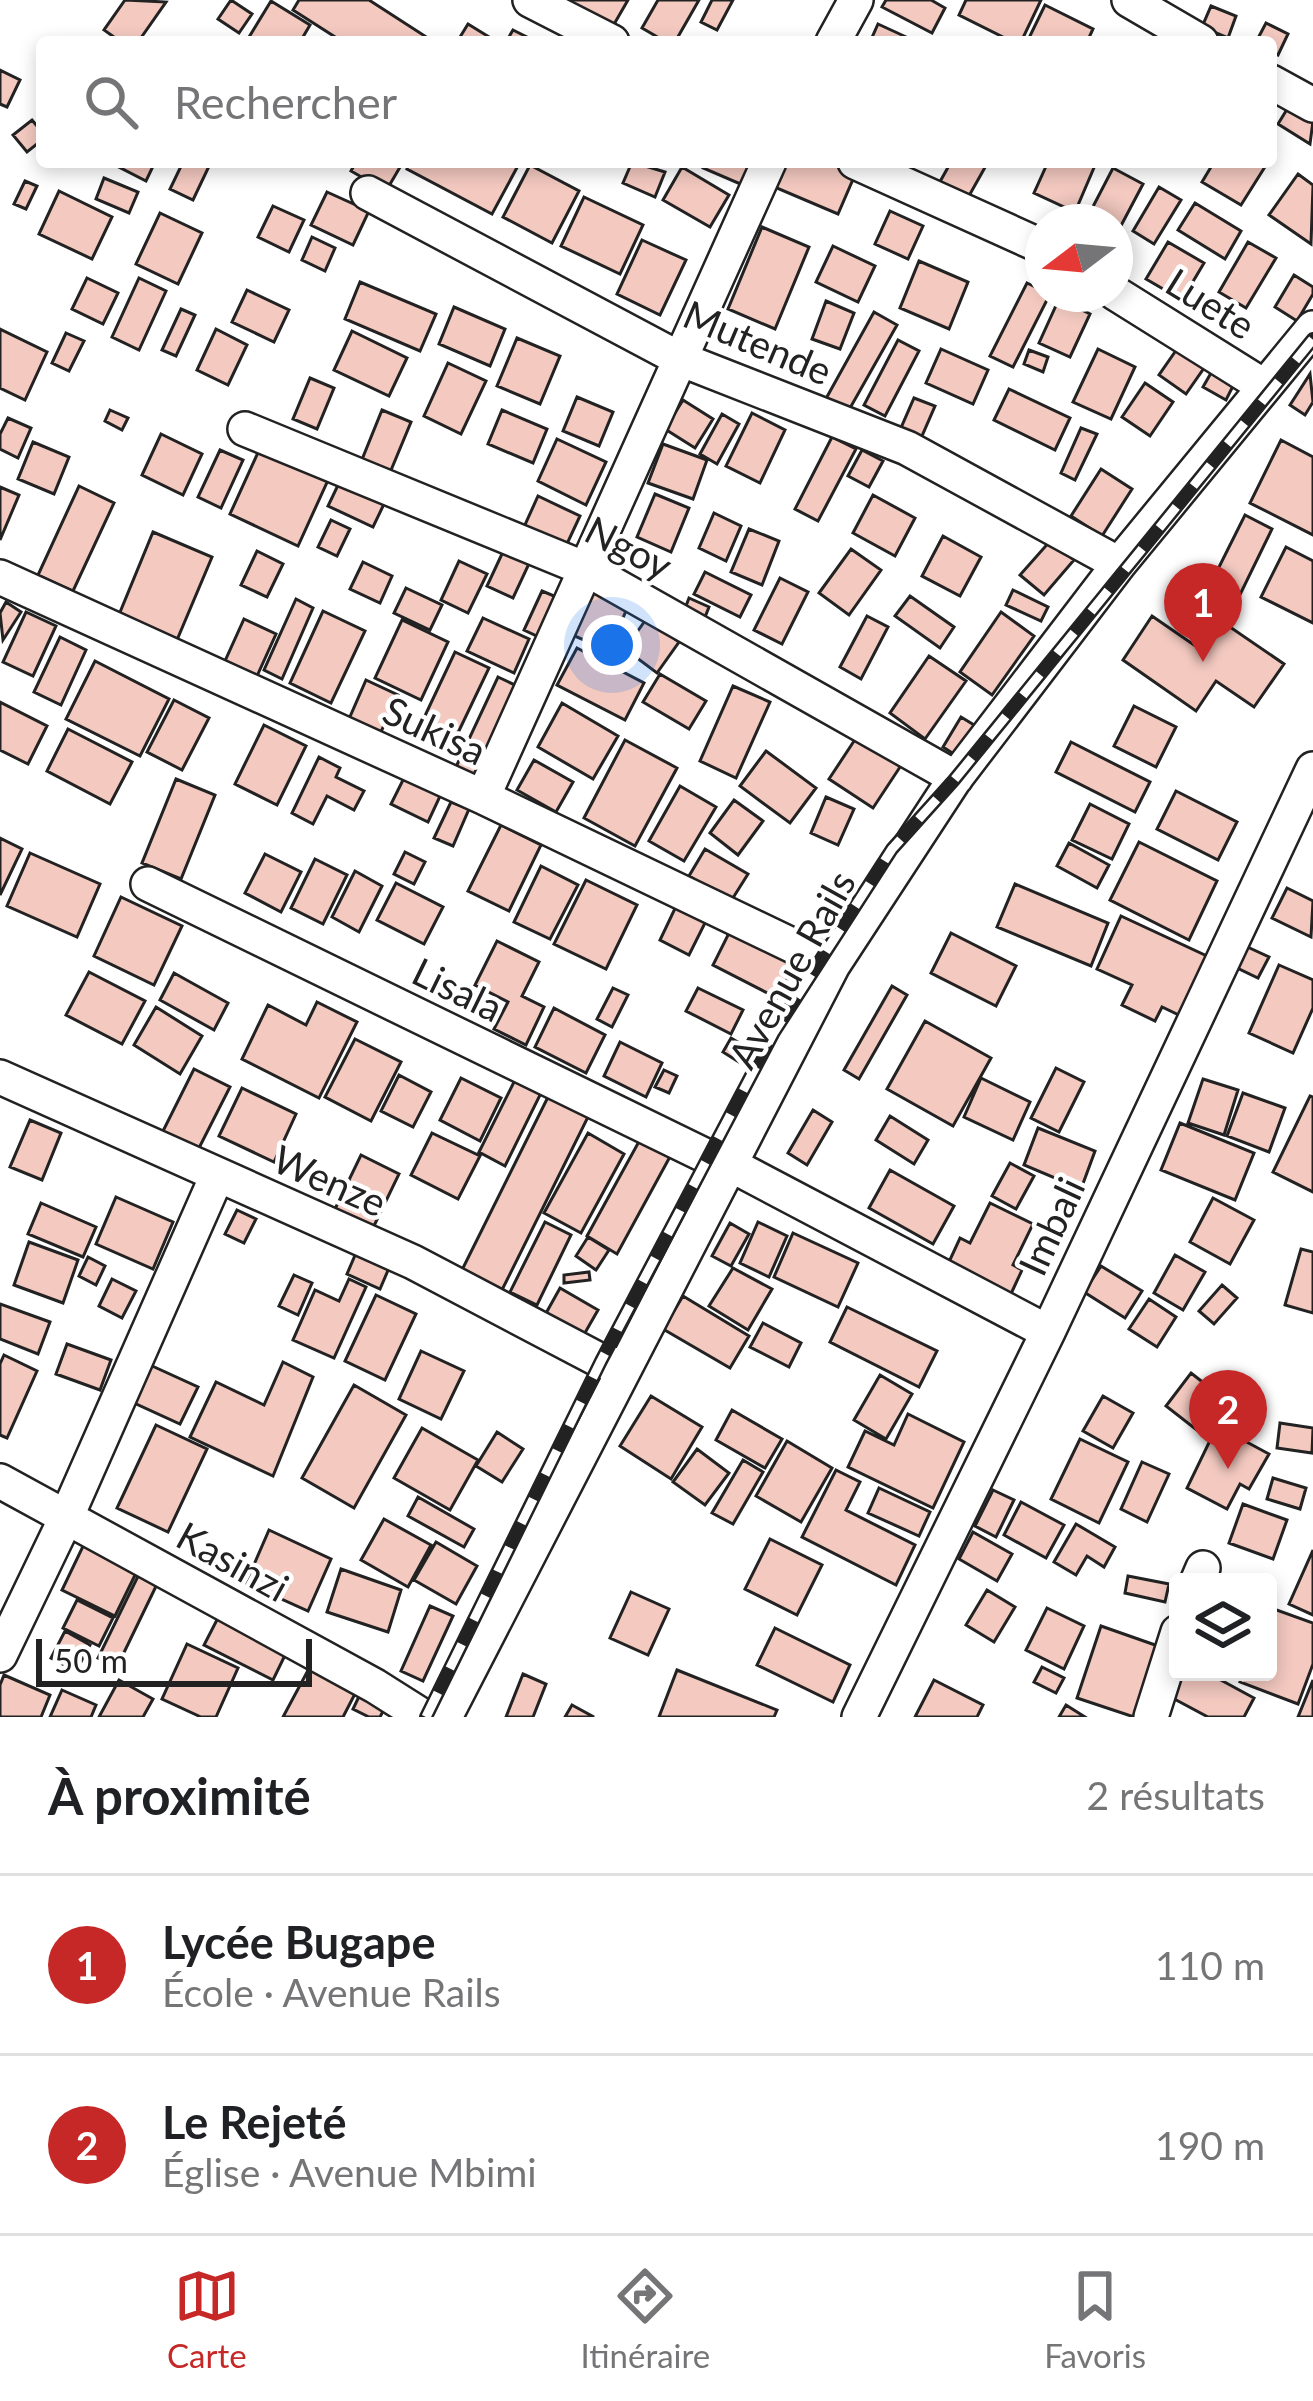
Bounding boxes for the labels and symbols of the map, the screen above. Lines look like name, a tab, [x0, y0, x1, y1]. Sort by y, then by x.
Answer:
north arrow	[1025, 204, 1133, 312]
street label: Luete	[1158, 258, 1264, 348]
street label: Mutende	[677, 290, 839, 394]
street label: Ngoy	[578, 506, 680, 588]
pin: 1	[1164, 563, 1242, 662]
your location	[582, 615, 642, 675]
street label: Sukisa	[376, 686, 494, 774]
street label: Avenue Rails	[718, 862, 864, 1076]
street label: Lisala	[406, 948, 510, 1030]
street label: Wenze	[267, 1135, 393, 1225]
street label: Imbali	[1008, 1170, 1094, 1282]
pin: 2	[1189, 1370, 1267, 1469]
street label: Kasinzi	[169, 1512, 297, 1610]
scale bar	[36, 1633, 312, 1686]

